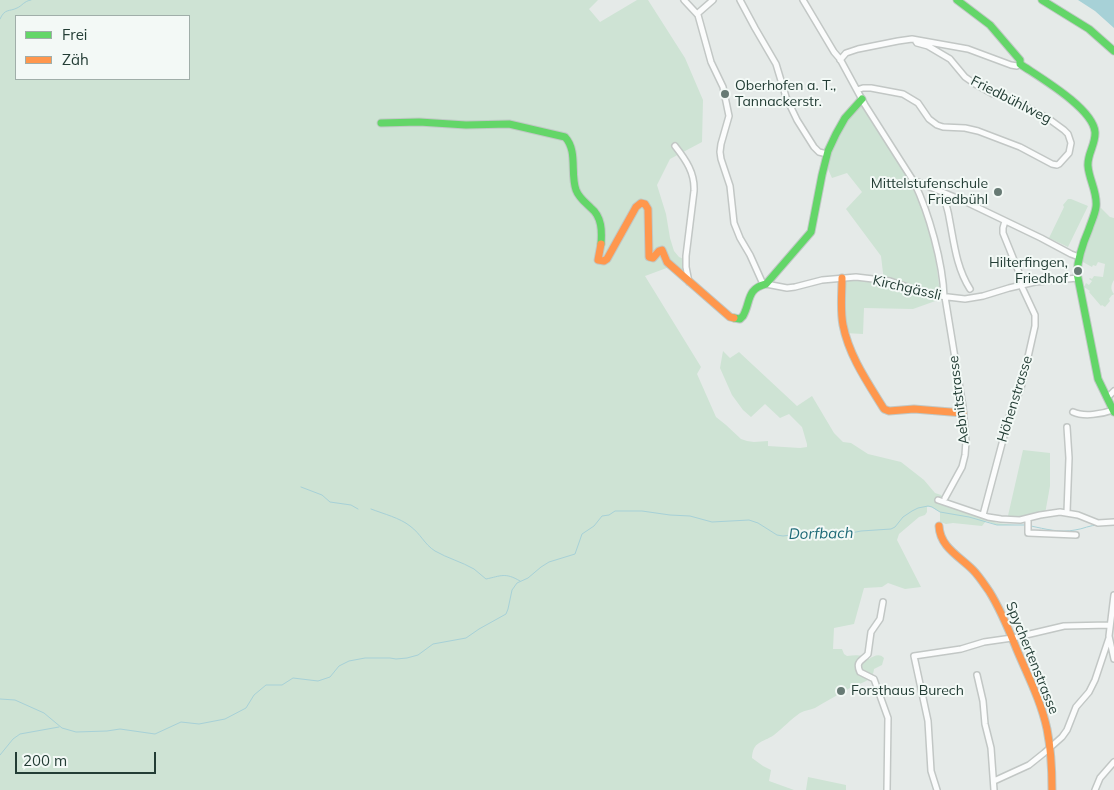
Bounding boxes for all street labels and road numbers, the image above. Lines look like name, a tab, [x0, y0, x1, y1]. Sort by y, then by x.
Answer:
street label: Friedbühlweg	[968, 72, 1054, 128]
street label: Kirchgässli	[871, 272, 943, 304]
street label: Höhenstrasse	[994, 354, 1036, 444]
street label: Aebnitstrasse	[945, 355, 973, 445]
street label: Spychertenstrasse	[1002, 599, 1062, 717]

